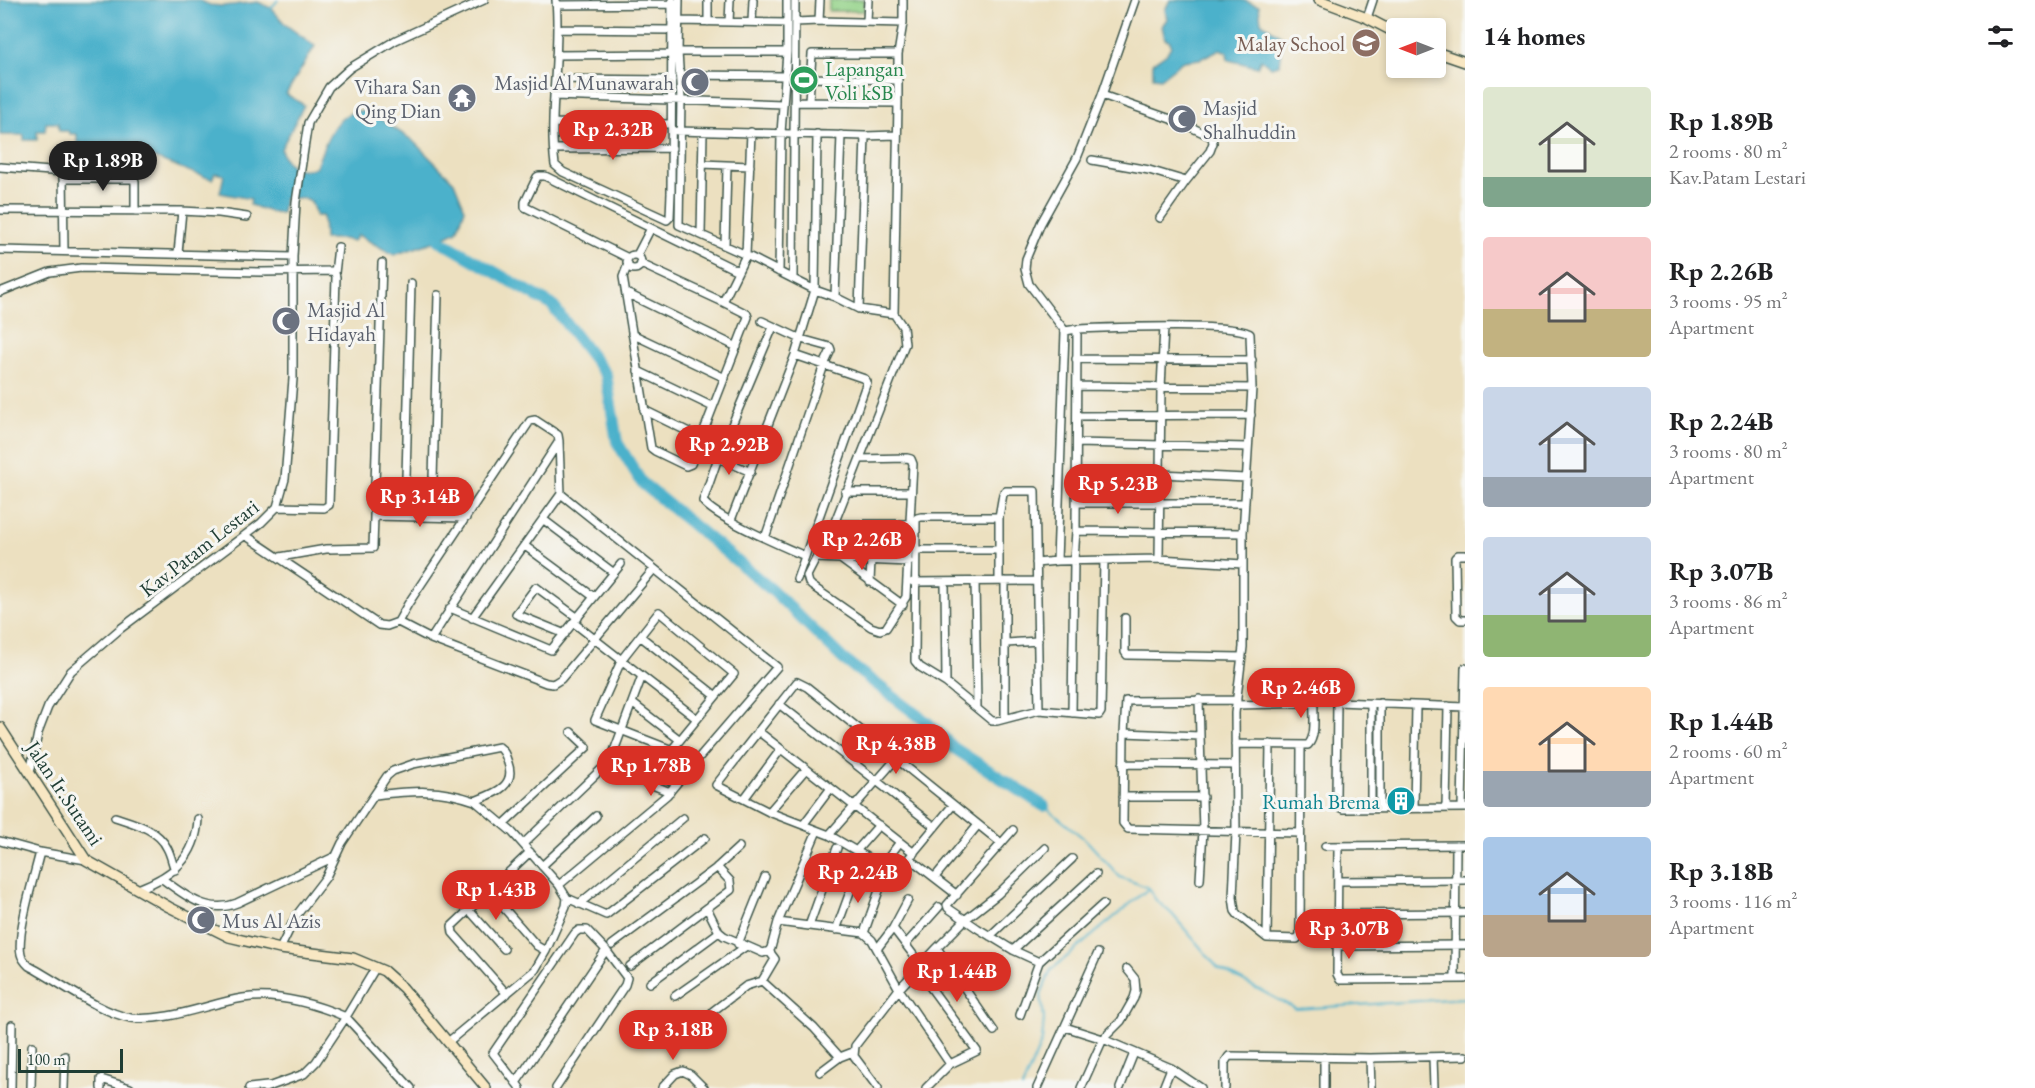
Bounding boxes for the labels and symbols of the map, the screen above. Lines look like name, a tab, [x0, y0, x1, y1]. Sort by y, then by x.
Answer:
north arrow	[1386, 18, 1446, 78]
school or university icon: Malay School	[1350, 27, 1382, 59]
place label: Malay School	[1237, 30, 1345, 57]
place label: Lapangan Voli kSB	[825, 55, 904, 106]
sports icon: Lapangan Voli kSB	[788, 64, 820, 96]
mosque icon: Masjid Al Munawarah	[679, 66, 711, 98]
place label: Masjid Al Munawarah	[494, 69, 674, 96]
place label: Vihara San Qing Dian	[354, 73, 441, 125]
temple icon: Vihara San Qing Dian	[446, 82, 478, 114]
place label: Masjid Shalhuddin	[1203, 94, 1296, 145]
mosque icon: Masjid Shalhuddin	[1166, 103, 1198, 135]
pin: Rp 2.32B	[551, 110, 675, 161]
pin: Rp 1.89B	[41, 141, 165, 192]
place label: Masjid Al Hidayah	[307, 296, 385, 347]
mosque icon: Masjid Al Hidayah	[270, 305, 302, 337]
pin: Rp 2.92B	[667, 425, 791, 476]
pin: Rp 5.23B	[1056, 464, 1180, 515]
pin: Rp 3.14B	[358, 477, 482, 528]
street label: Kav.Patam Lestari	[134, 493, 264, 603]
pin: Rp 2.26B	[800, 520, 924, 571]
pin: Rp 2.46B	[1239, 668, 1363, 719]
pin: Rp 4.38B	[834, 724, 958, 775]
street label: Jalan Ir.Sutami	[19, 734, 110, 850]
pin: Rp 1.78B	[589, 746, 713, 797]
building icon: Rumah Brema	[1385, 785, 1417, 817]
place label: Rumah Brema	[1262, 788, 1381, 815]
pin: Rp 2.24B	[796, 853, 920, 904]
pin: Rp 1.43B	[434, 870, 558, 921]
mosque icon: Mus Al Azis	[185, 904, 217, 936]
place label: Mus Al Azis	[222, 907, 321, 934]
pin: Rp 3.07B	[1287, 909, 1411, 960]
pin: Rp 1.44B	[895, 952, 1019, 1003]
pin: Rp 3.18B	[611, 1010, 735, 1061]
scale bar	[18, 1046, 123, 1074]

